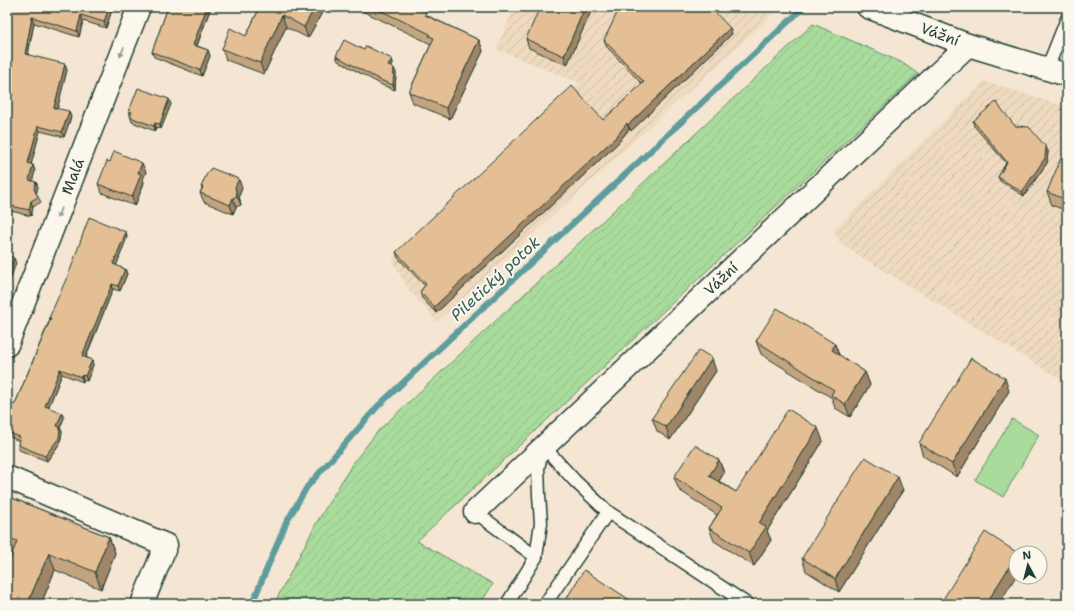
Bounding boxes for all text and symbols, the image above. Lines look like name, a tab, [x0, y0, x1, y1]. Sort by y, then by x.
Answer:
street label: Vážní	[918, 18, 963, 51]
one-way arrow	[118, 47, 124, 59]
street label: Malá	[57, 155, 89, 197]
one-way arrow	[55, 207, 61, 219]
water label: Piletický potok	[446, 231, 545, 325]
street label: Vážní	[700, 257, 743, 300]
north arrow	[1008, 545, 1048, 585]
text: N	[1022, 548, 1032, 564]

